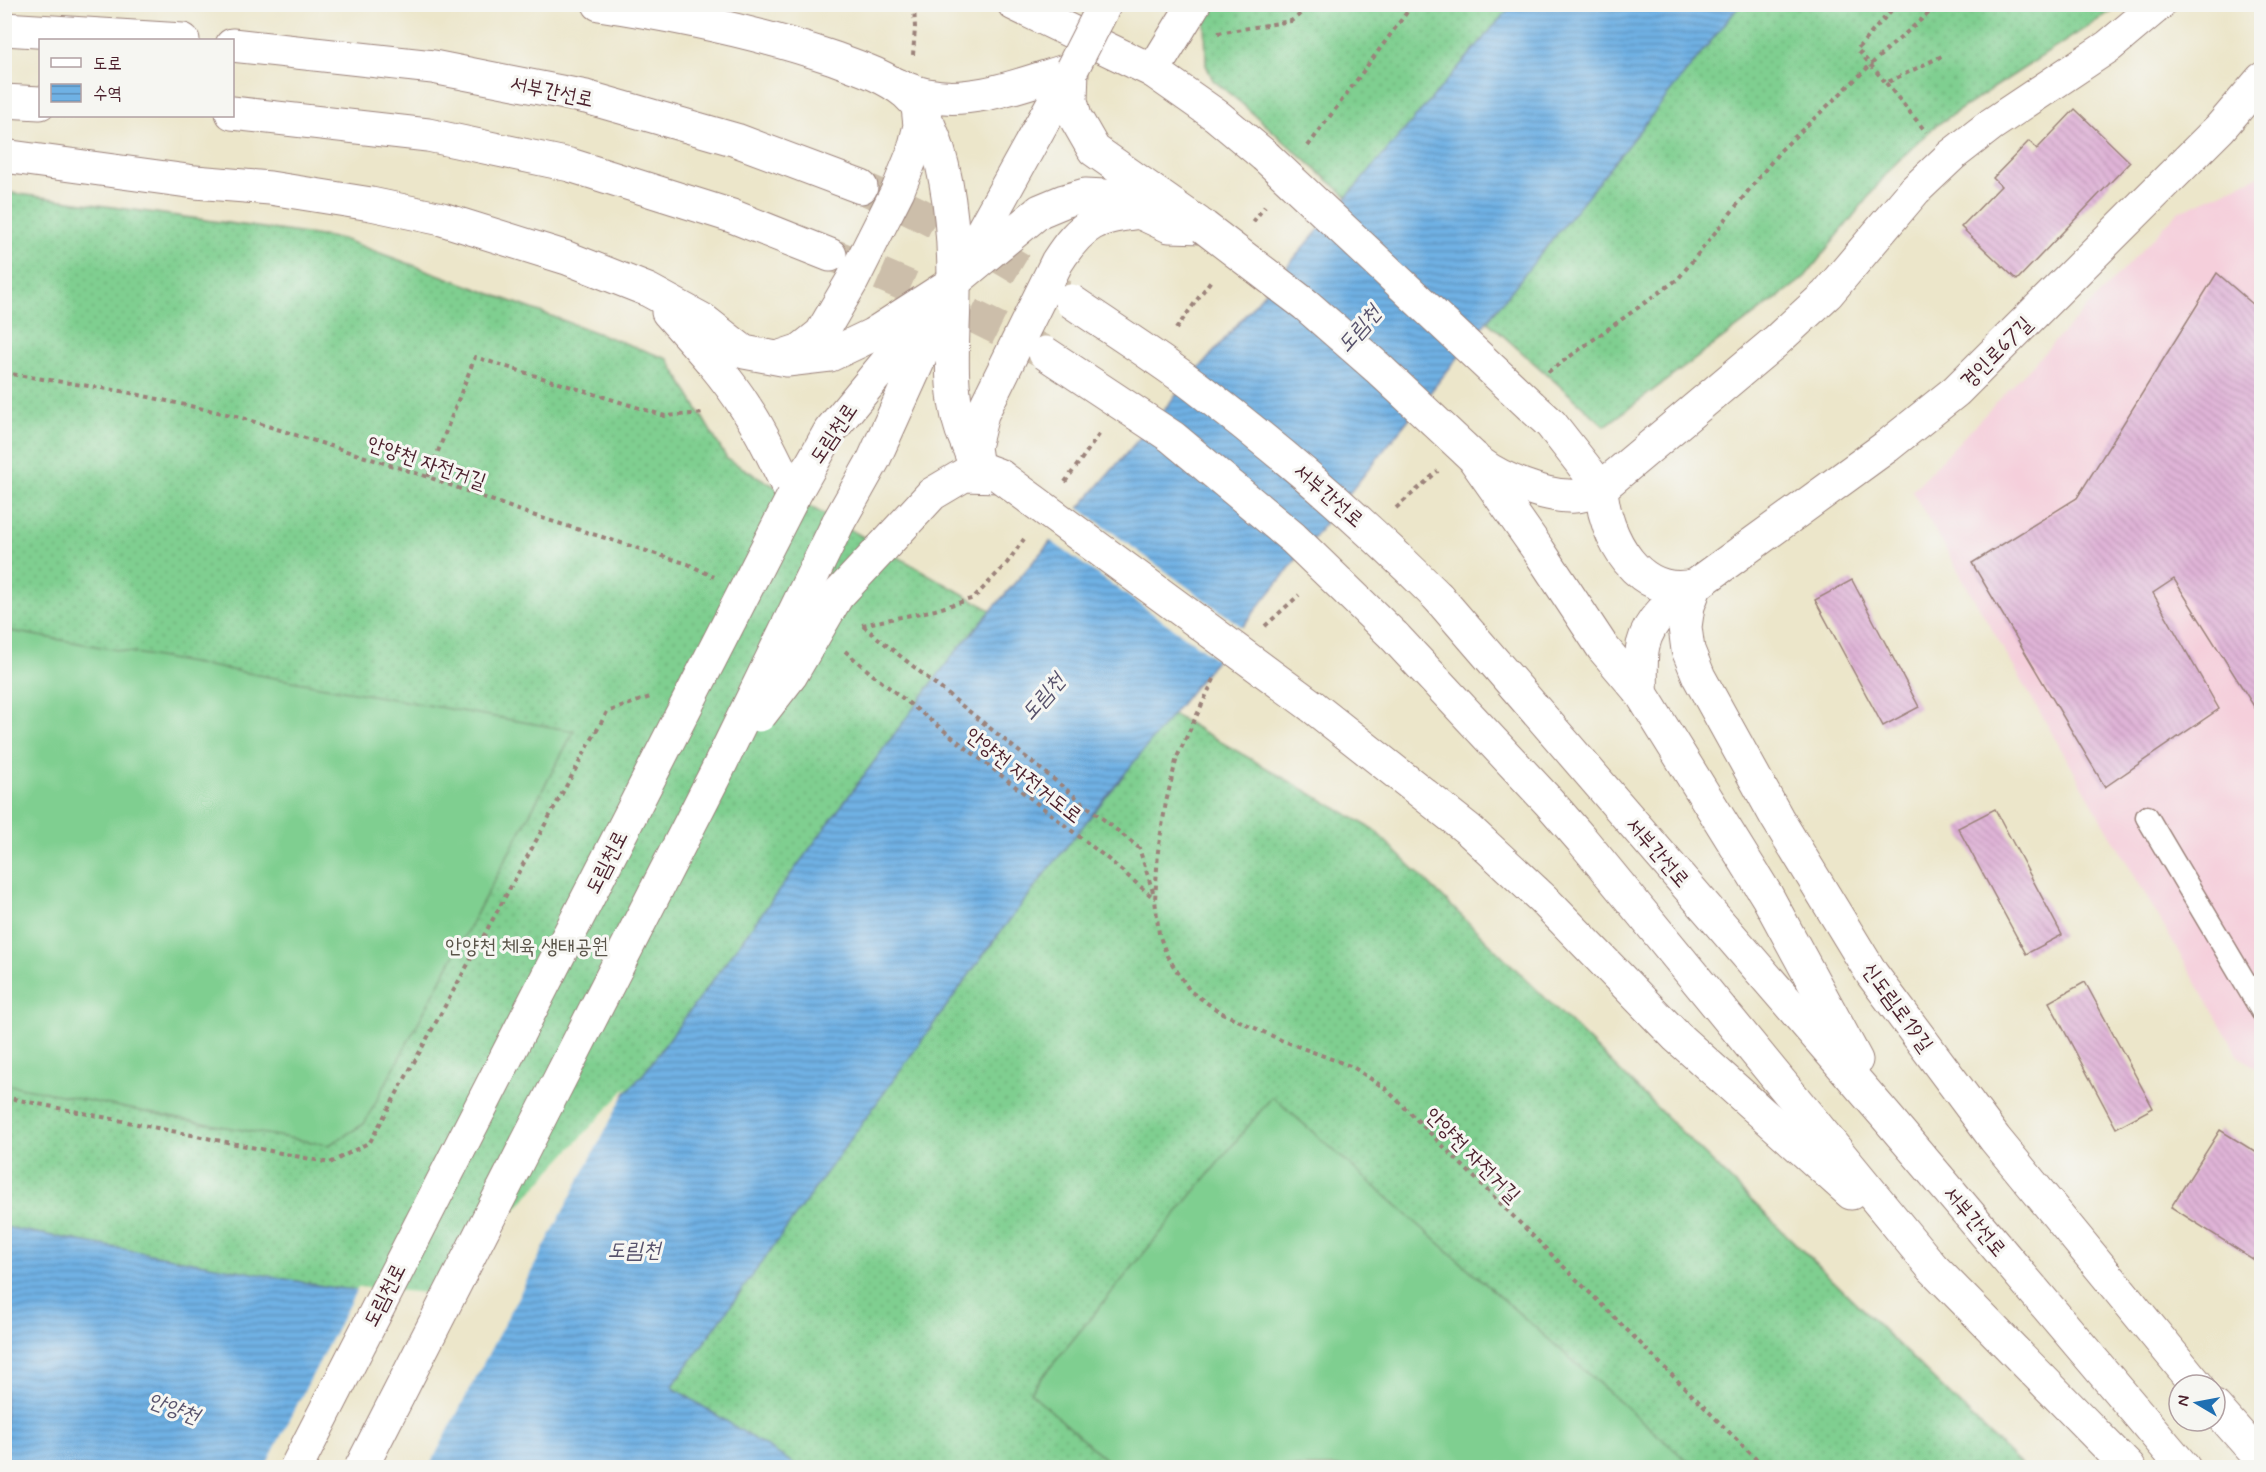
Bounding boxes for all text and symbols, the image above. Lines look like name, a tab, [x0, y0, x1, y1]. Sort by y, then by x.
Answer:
legend	[39, 39, 234, 117]
text: 도로	[93, 52, 122, 76]
street label: 서부간선로	[508, 69, 596, 114]
text: 수역	[93, 82, 122, 106]
water label: 도림천	[1332, 298, 1389, 359]
street label: 경인로67길	[1955, 311, 2039, 395]
street label: 도림천로	[803, 398, 864, 469]
street label: 안양천 자전거길	[364, 430, 490, 496]
street label: 서부간선로	[1287, 457, 1369, 534]
water label: 도림천	[1016, 666, 1073, 727]
street label: 안양천 자전거도로	[959, 721, 1088, 830]
street label: 서부간선로	[1619, 812, 1696, 894]
street label: 도림천로	[579, 826, 635, 899]
park label: 안양천 체육 생태공원	[445, 933, 609, 961]
street label: 신도림로19길	[1855, 957, 1939, 1058]
street label: 안양천 자전거길	[1419, 1102, 1526, 1210]
street label: 서부간선로	[1936, 1180, 2012, 1263]
water label: 도림천	[607, 1237, 663, 1265]
street label: 도림천로	[357, 1259, 413, 1332]
north arrow	[2167, 1373, 2227, 1433]
water label: 안양천	[144, 1387, 205, 1432]
text: N	[2172, 1394, 2195, 1408]

